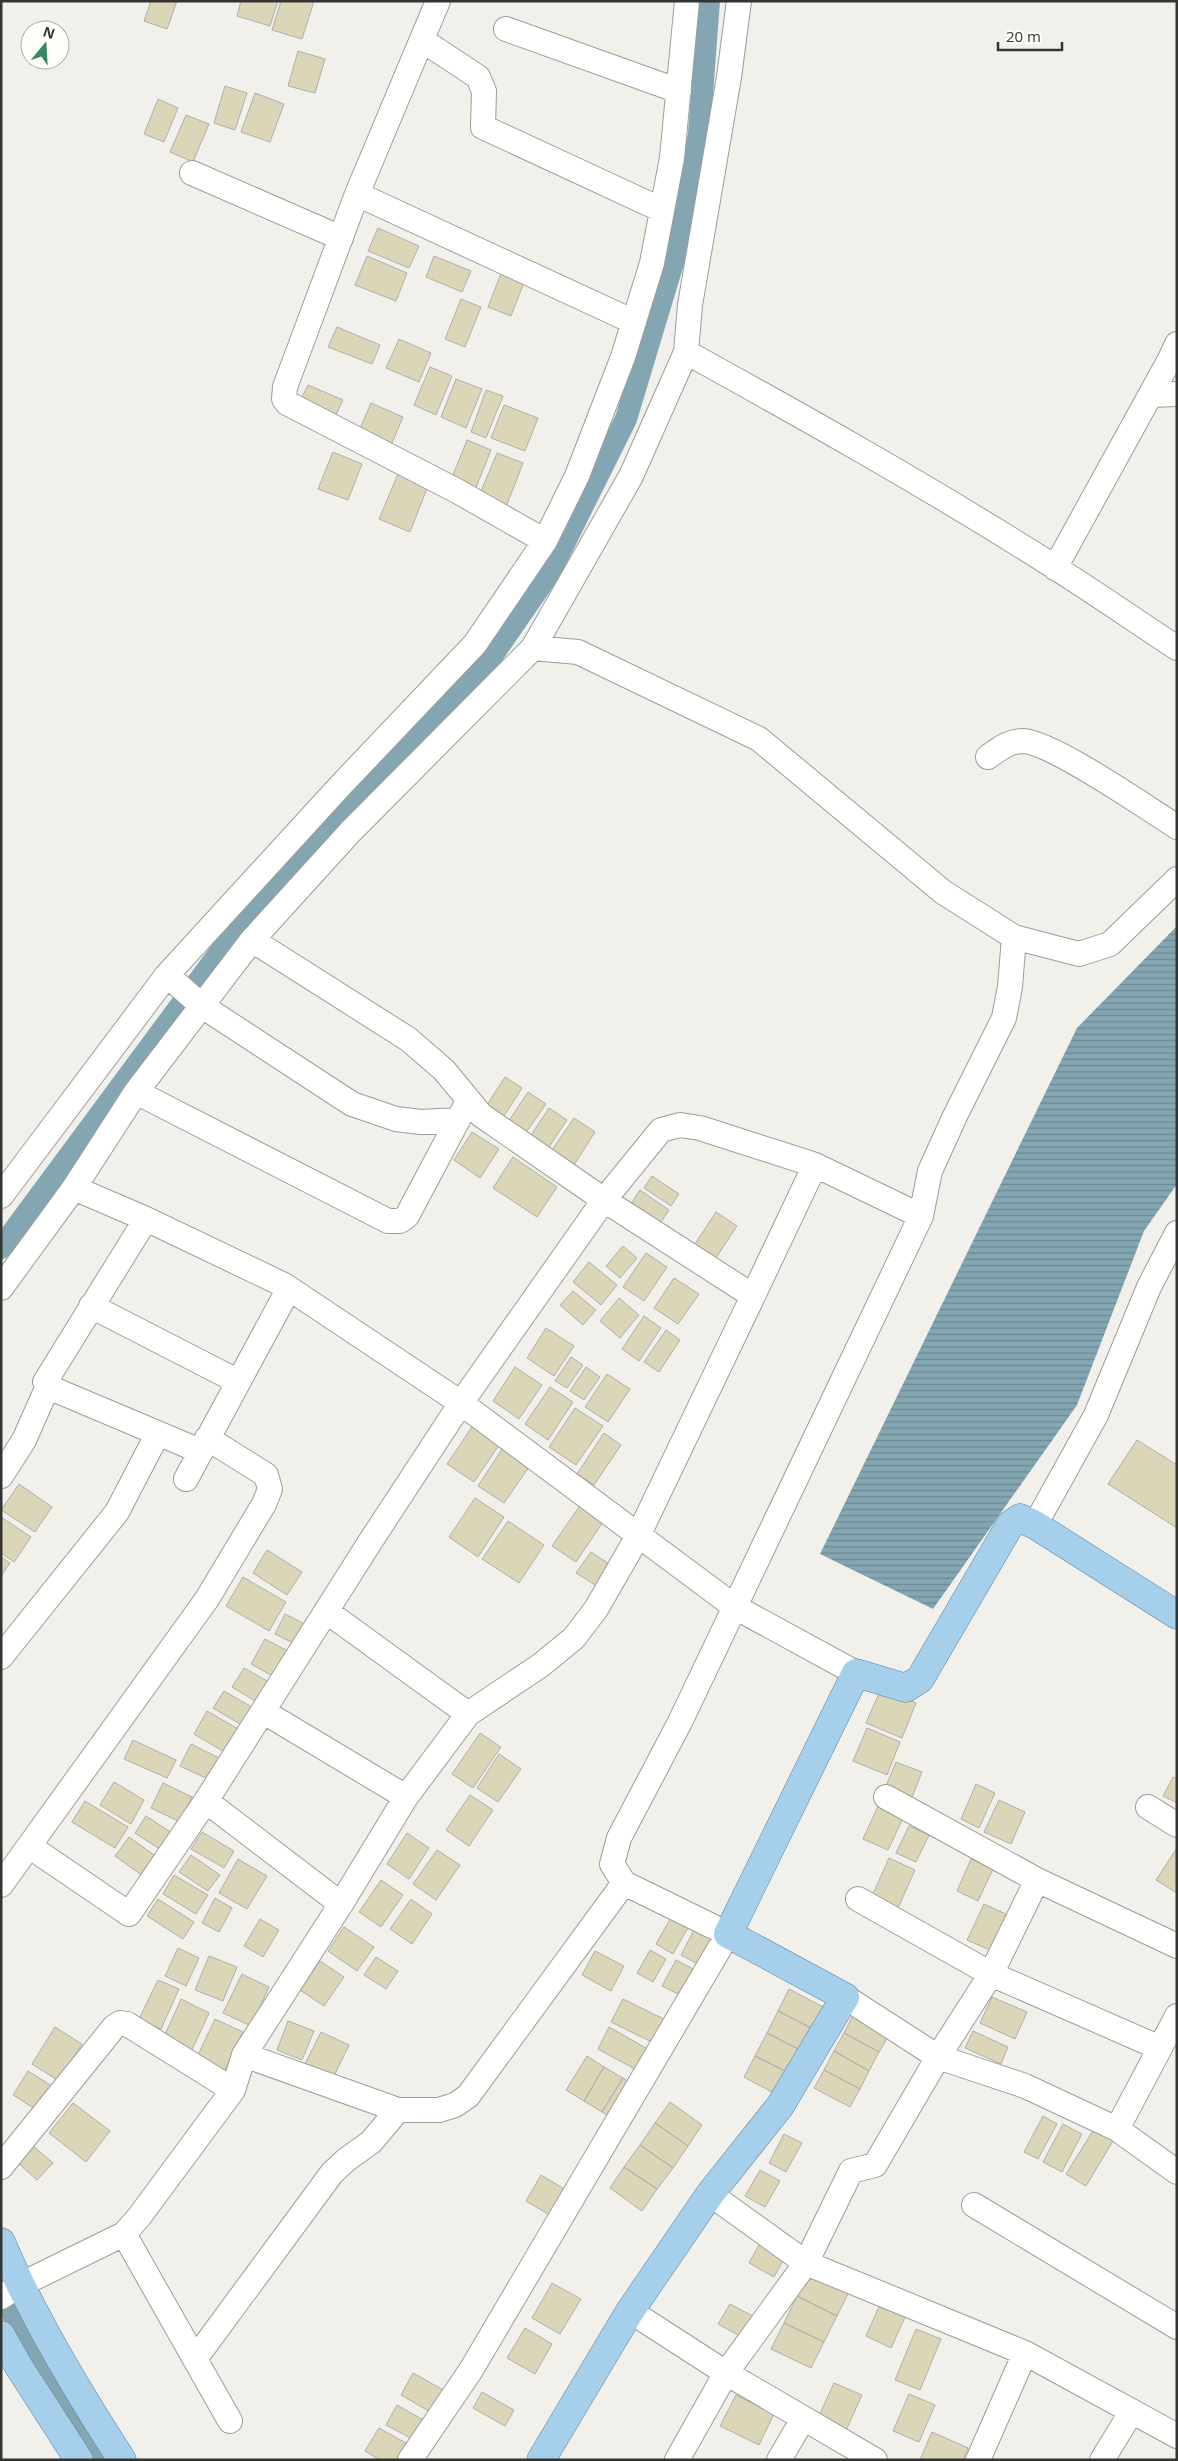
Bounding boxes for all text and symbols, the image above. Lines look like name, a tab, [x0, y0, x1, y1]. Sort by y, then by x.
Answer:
north arrow	[20, 20, 70, 70]
scale bar	[998, 20, 1062, 52]
text: N	[41, 21, 58, 43]
text: 20 m	[1006, 26, 1041, 46]

